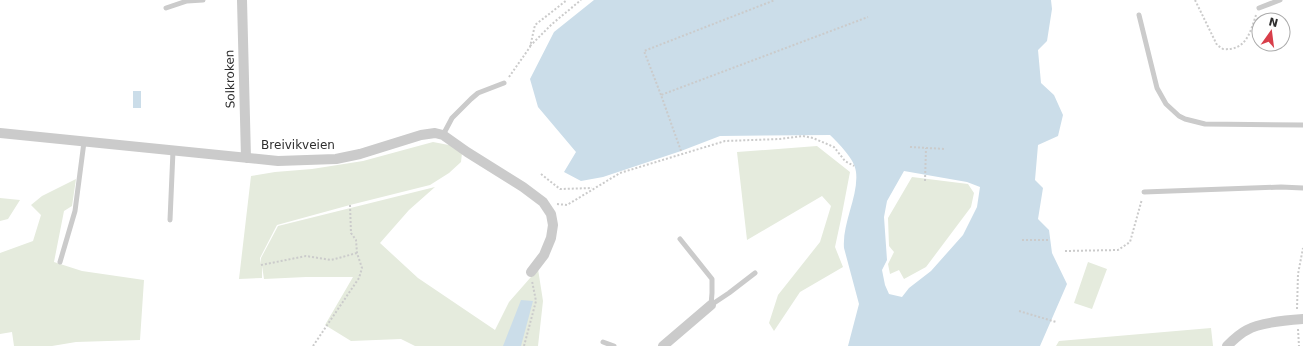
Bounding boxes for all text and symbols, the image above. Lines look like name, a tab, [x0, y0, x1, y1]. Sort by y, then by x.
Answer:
north arrow	[1251, 12, 1291, 52]
text: N	[1267, 15, 1279, 30]
street label: Solkroken	[222, 49, 238, 109]
street label: Breivikveien	[261, 138, 335, 152]

